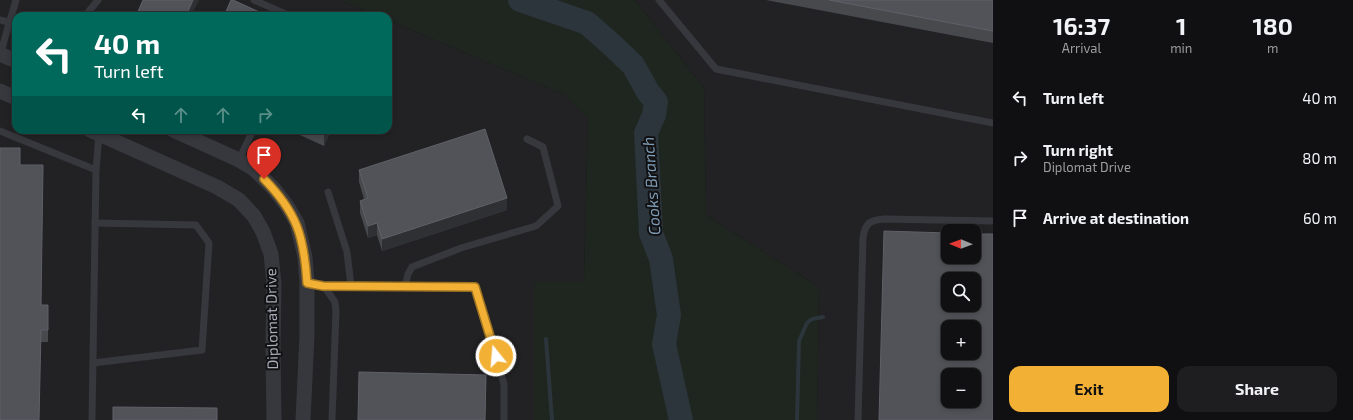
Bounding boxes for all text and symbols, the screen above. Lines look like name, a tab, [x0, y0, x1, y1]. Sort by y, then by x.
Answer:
text: 16:37	[1053, 11, 1110, 40]
text: 1	[1176, 11, 1186, 40]
text: 180	[1252, 11, 1293, 40]
text: 40 m	[94, 26, 160, 60]
icon: left	[28, 28, 80, 80]
text: Arrival	[1062, 40, 1101, 56]
text: min	[1170, 40, 1192, 56]
text: m	[1267, 40, 1278, 56]
text: Turn left	[94, 60, 164, 82]
icon: left	[1009, 87, 1031, 109]
text: Turn left	[1043, 89, 1104, 107]
text: 40 m	[1302, 89, 1337, 107]
icon: left	[128, 104, 150, 126]
icon: ahead	[170, 104, 192, 126]
icon: ahead	[212, 104, 234, 126]
icon: right	[254, 104, 276, 126]
water label: Cooks Branch	[638, 136, 663, 236]
pin	[247, 138, 281, 179]
text: Turn right	[1043, 141, 1113, 159]
icon: arrive	[253, 144, 275, 166]
icon: right	[1009, 147, 1031, 169]
text: 80 m	[1302, 149, 1337, 167]
text: Diplomat Drive	[1043, 159, 1131, 175]
icon: arrive	[1009, 207, 1031, 229]
text: Arrive at destination	[1043, 209, 1189, 227]
text: 60 m	[1303, 209, 1337, 227]
north arrow	[941, 224, 981, 264]
map controls	[941, 224, 981, 408]
street label: Diplomat Drive	[261, 268, 281, 370]
button: search	[941, 272, 981, 312]
button: +	[941, 320, 981, 360]
position arrow	[475, 335, 517, 377]
button: Exit	[1009, 366, 1169, 412]
button: Share	[1177, 366, 1337, 412]
button: −	[941, 368, 981, 408]

